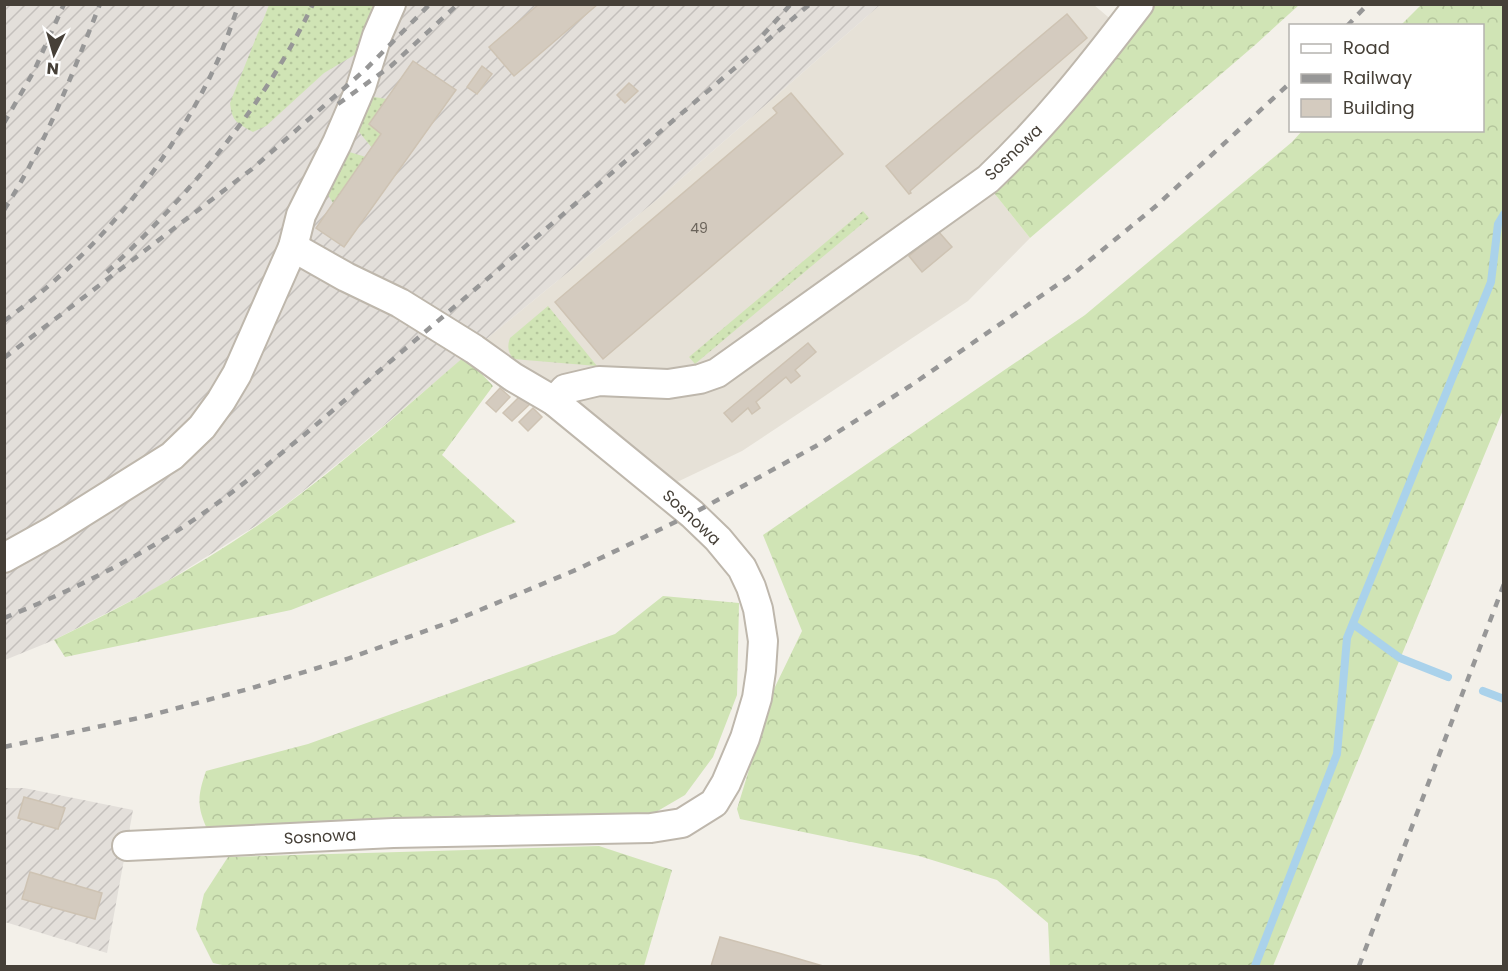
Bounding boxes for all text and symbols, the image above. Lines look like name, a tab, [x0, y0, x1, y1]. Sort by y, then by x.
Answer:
north arrow	[24, 24, 84, 84]
legend	[1289, 24, 1484, 132]
text: Road	[1343, 35, 1390, 60]
text: N	[46, 56, 60, 80]
text: Railway	[1343, 65, 1412, 90]
text: Building	[1343, 95, 1415, 120]
street label: Sosnowa	[979, 119, 1047, 186]
house number: 49	[690, 218, 708, 238]
street label: Sosnowa	[657, 484, 726, 550]
street label: Sosnowa	[283, 823, 357, 850]

